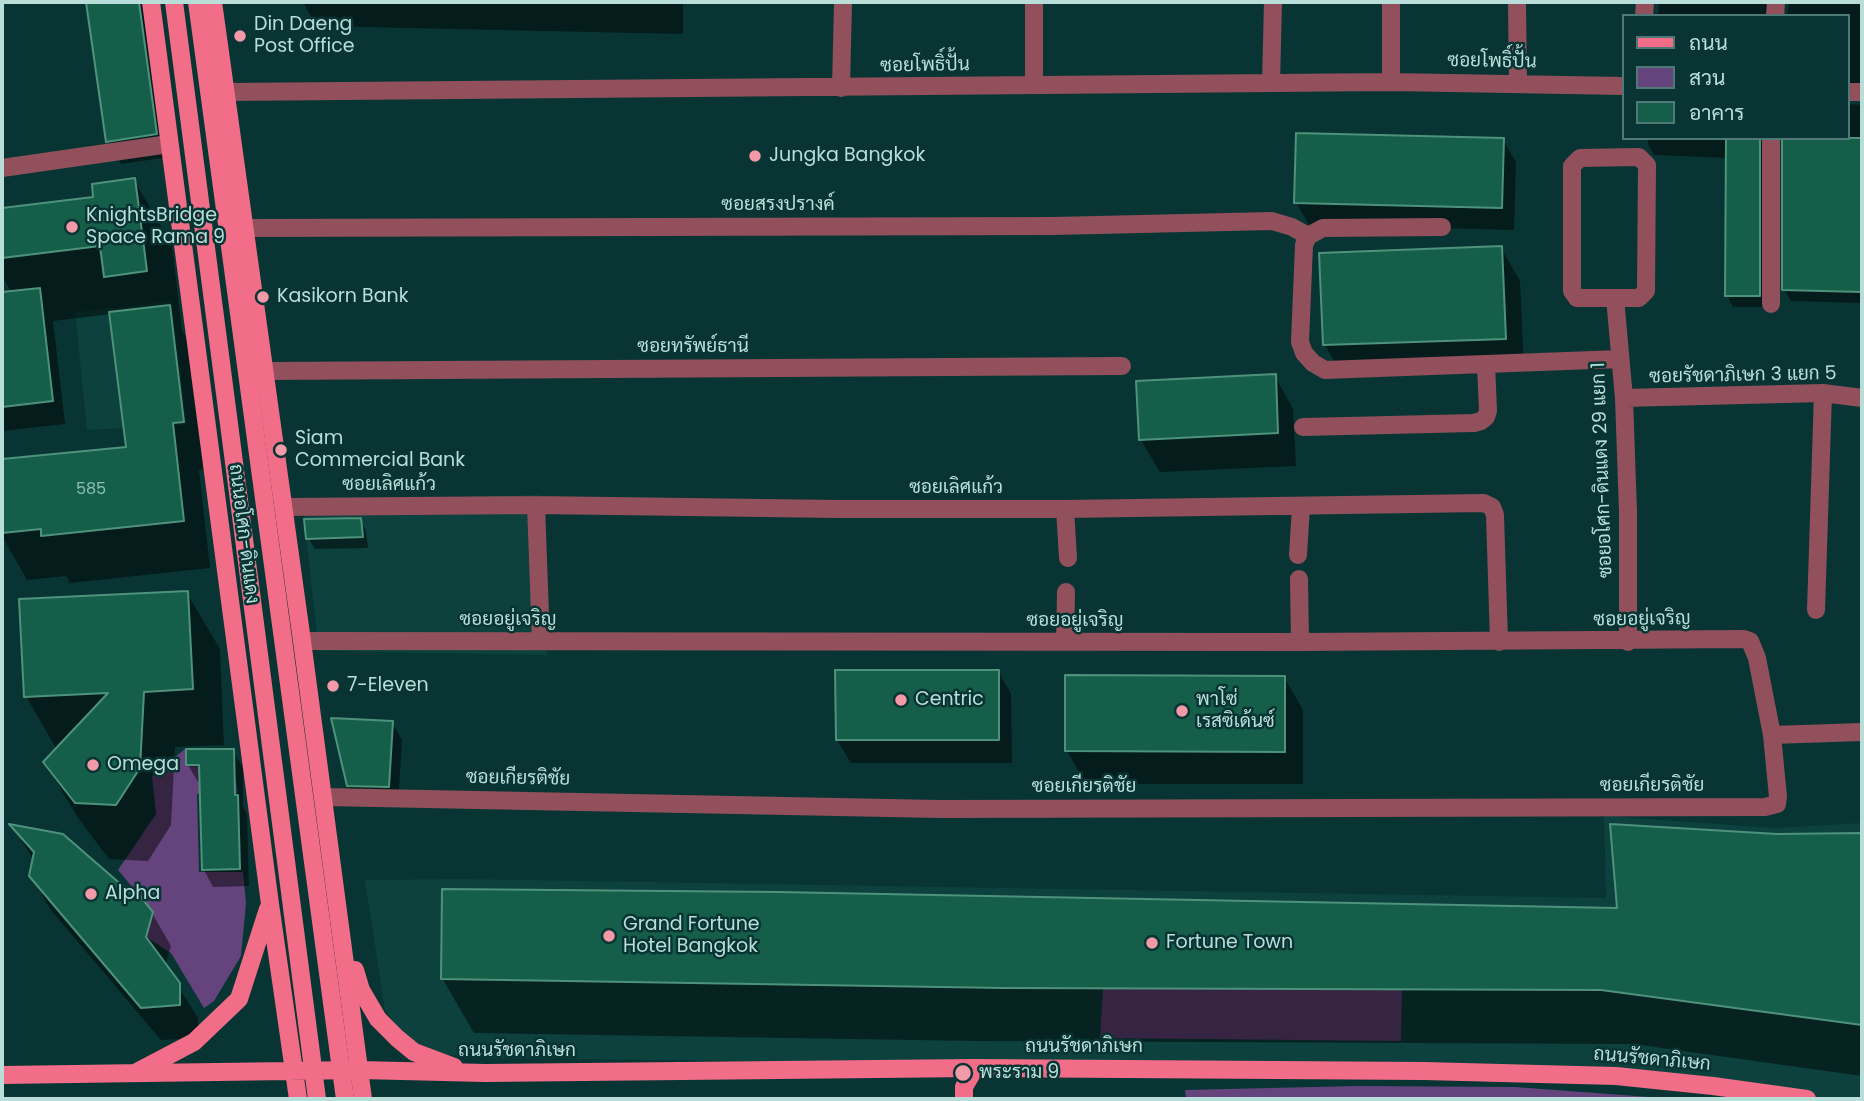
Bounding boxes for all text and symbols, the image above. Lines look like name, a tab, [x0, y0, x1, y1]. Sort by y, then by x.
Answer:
place label: Din Daeng Post Office	[254, 14, 354, 58]
legend	[1622, 14, 1850, 140]
marker: Din Daeng Post Office	[232, 28, 248, 44]
text: ถนน	[1689, 28, 1728, 57]
street label: ซอยโพธิ์ปั้น	[1447, 50, 1537, 74]
street label: ซอยโพธิ์ปั้น	[880, 54, 970, 78]
text: สวน	[1689, 63, 1725, 92]
text: อาคาร	[1689, 98, 1745, 127]
place label: Jungka Bangkok	[769, 145, 925, 167]
marker: Jungka Bangkok	[747, 148, 763, 164]
street label: ซอยสรงปรางค์	[721, 194, 835, 216]
place label: KnightsBridge Space Rama 9	[86, 205, 225, 249]
marker: KnightsBridge Space Rama 9	[64, 219, 80, 235]
place label: Kasikorn Bank	[277, 286, 409, 308]
marker: Kasikorn Bank	[255, 289, 271, 305]
street label: ซอยทรัพย์ธานี	[637, 336, 749, 358]
street label: ซอยอโศก-ดินแดง 29 แยก 1	[1588, 362, 1618, 578]
street label: ซอยรัชดาภิเษก 3 แยก 5	[1649, 363, 1837, 389]
place label: Siam Commercial Bank	[295, 428, 465, 472]
marker: Siam Commercial Bank	[273, 442, 289, 458]
street label: ถนนอโศก-ดินแดง	[223, 463, 263, 605]
street label: ซอยเลิศแก้ว	[342, 474, 436, 496]
street label: ซอยเลิศแก้ว	[909, 477, 1003, 499]
house number: 585	[76, 480, 106, 500]
street label: ซอยอยู่เจริญ	[1593, 608, 1691, 632]
street label: ซอยอยู่เจริญ	[459, 609, 557, 631]
street label: ซอยอยู่เจริญ	[1026, 610, 1124, 632]
place label: 7-Eleven	[347, 675, 429, 697]
marker: 7-Eleven	[325, 678, 341, 694]
place label: Centric	[915, 689, 984, 711]
place label: พาโซ่ เรสซิเด้นซ์	[1196, 689, 1275, 733]
marker: Centric	[893, 692, 909, 708]
marker: พาโซ่ เรสซิเด้นซ์	[1174, 703, 1190, 719]
place label: Omega	[107, 754, 179, 776]
marker: Omega	[85, 757, 101, 773]
street label: ซอยเกียรติชัย	[466, 767, 570, 791]
street label: ซอยเกียรติชัย	[1600, 775, 1704, 797]
street label: ซอยเกียรติชัย	[1032, 776, 1136, 798]
place label: Alpha	[105, 883, 160, 905]
marker: Alpha	[83, 886, 99, 902]
place label: Grand Fortune Hotel Bangkok	[623, 914, 760, 958]
marker: Grand Fortune Hotel Bangkok	[601, 928, 617, 944]
place label: Fortune Town	[1166, 932, 1293, 954]
marker: Fortune Town	[1144, 935, 1160, 951]
street label: ถนนรัชดาภิเษก	[1025, 1036, 1143, 1058]
street label: ถนนรัชดาภิเษก	[458, 1040, 576, 1062]
street label: ถนนรัชดาภิเษก	[1592, 1044, 1712, 1076]
place label: พระราม 9	[979, 1062, 1059, 1084]
marker: พระราม 9	[953, 1063, 973, 1083]

